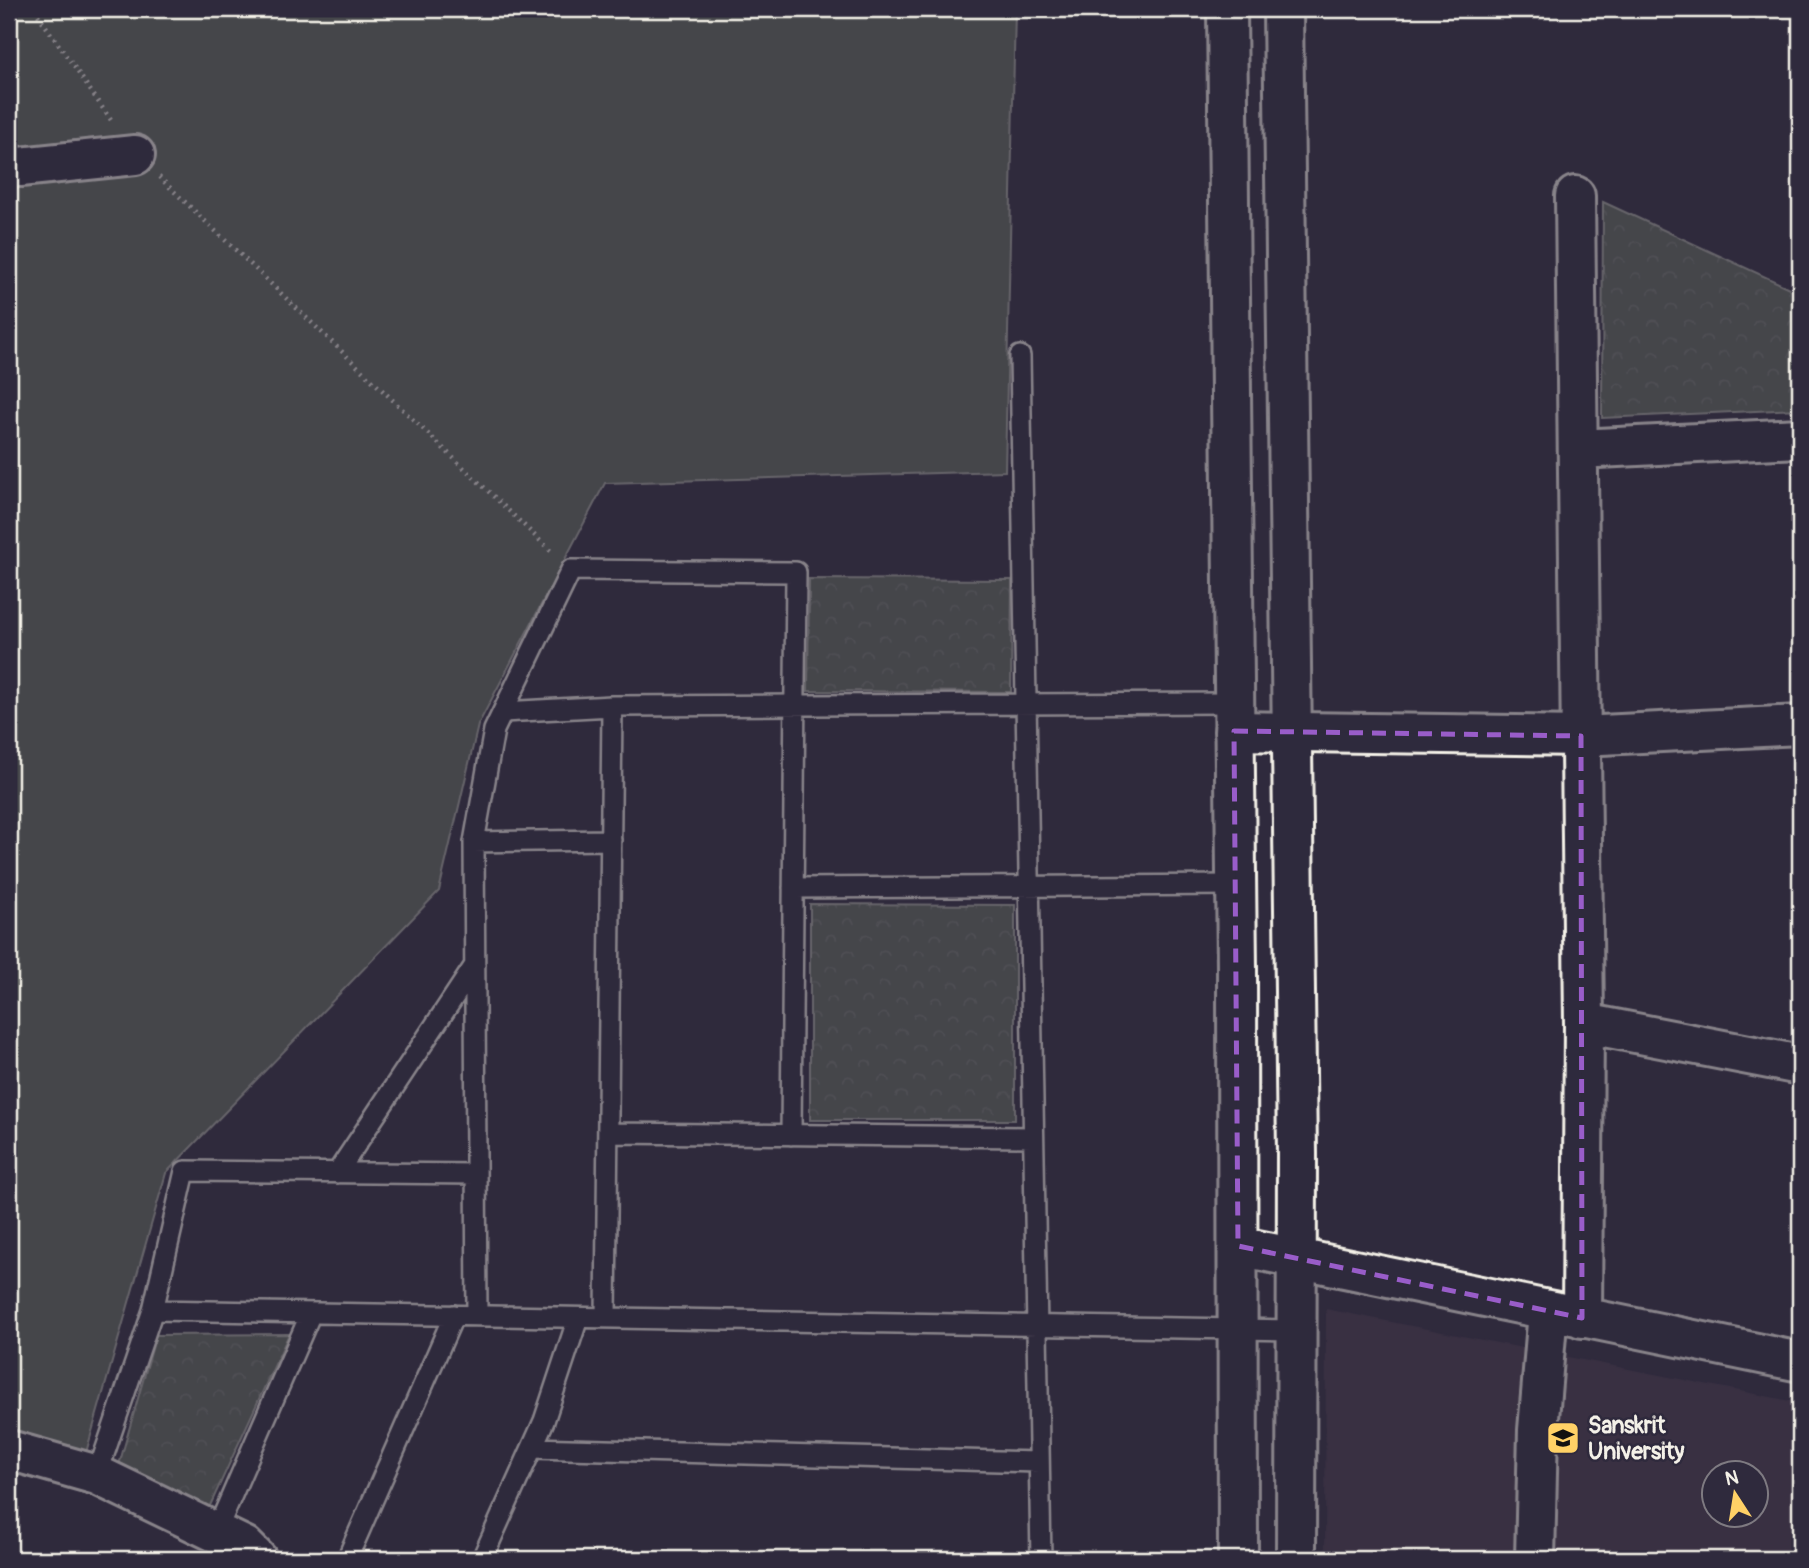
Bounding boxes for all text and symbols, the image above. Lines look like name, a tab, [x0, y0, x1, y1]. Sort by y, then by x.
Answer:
place label: Sanskrit University	[1588, 1411, 1685, 1466]
school or university icon: Sanskrit University	[1544, 1419, 1582, 1457]
north arrow	[1700, 1460, 1770, 1530]
text: N	[1723, 1465, 1741, 1491]

